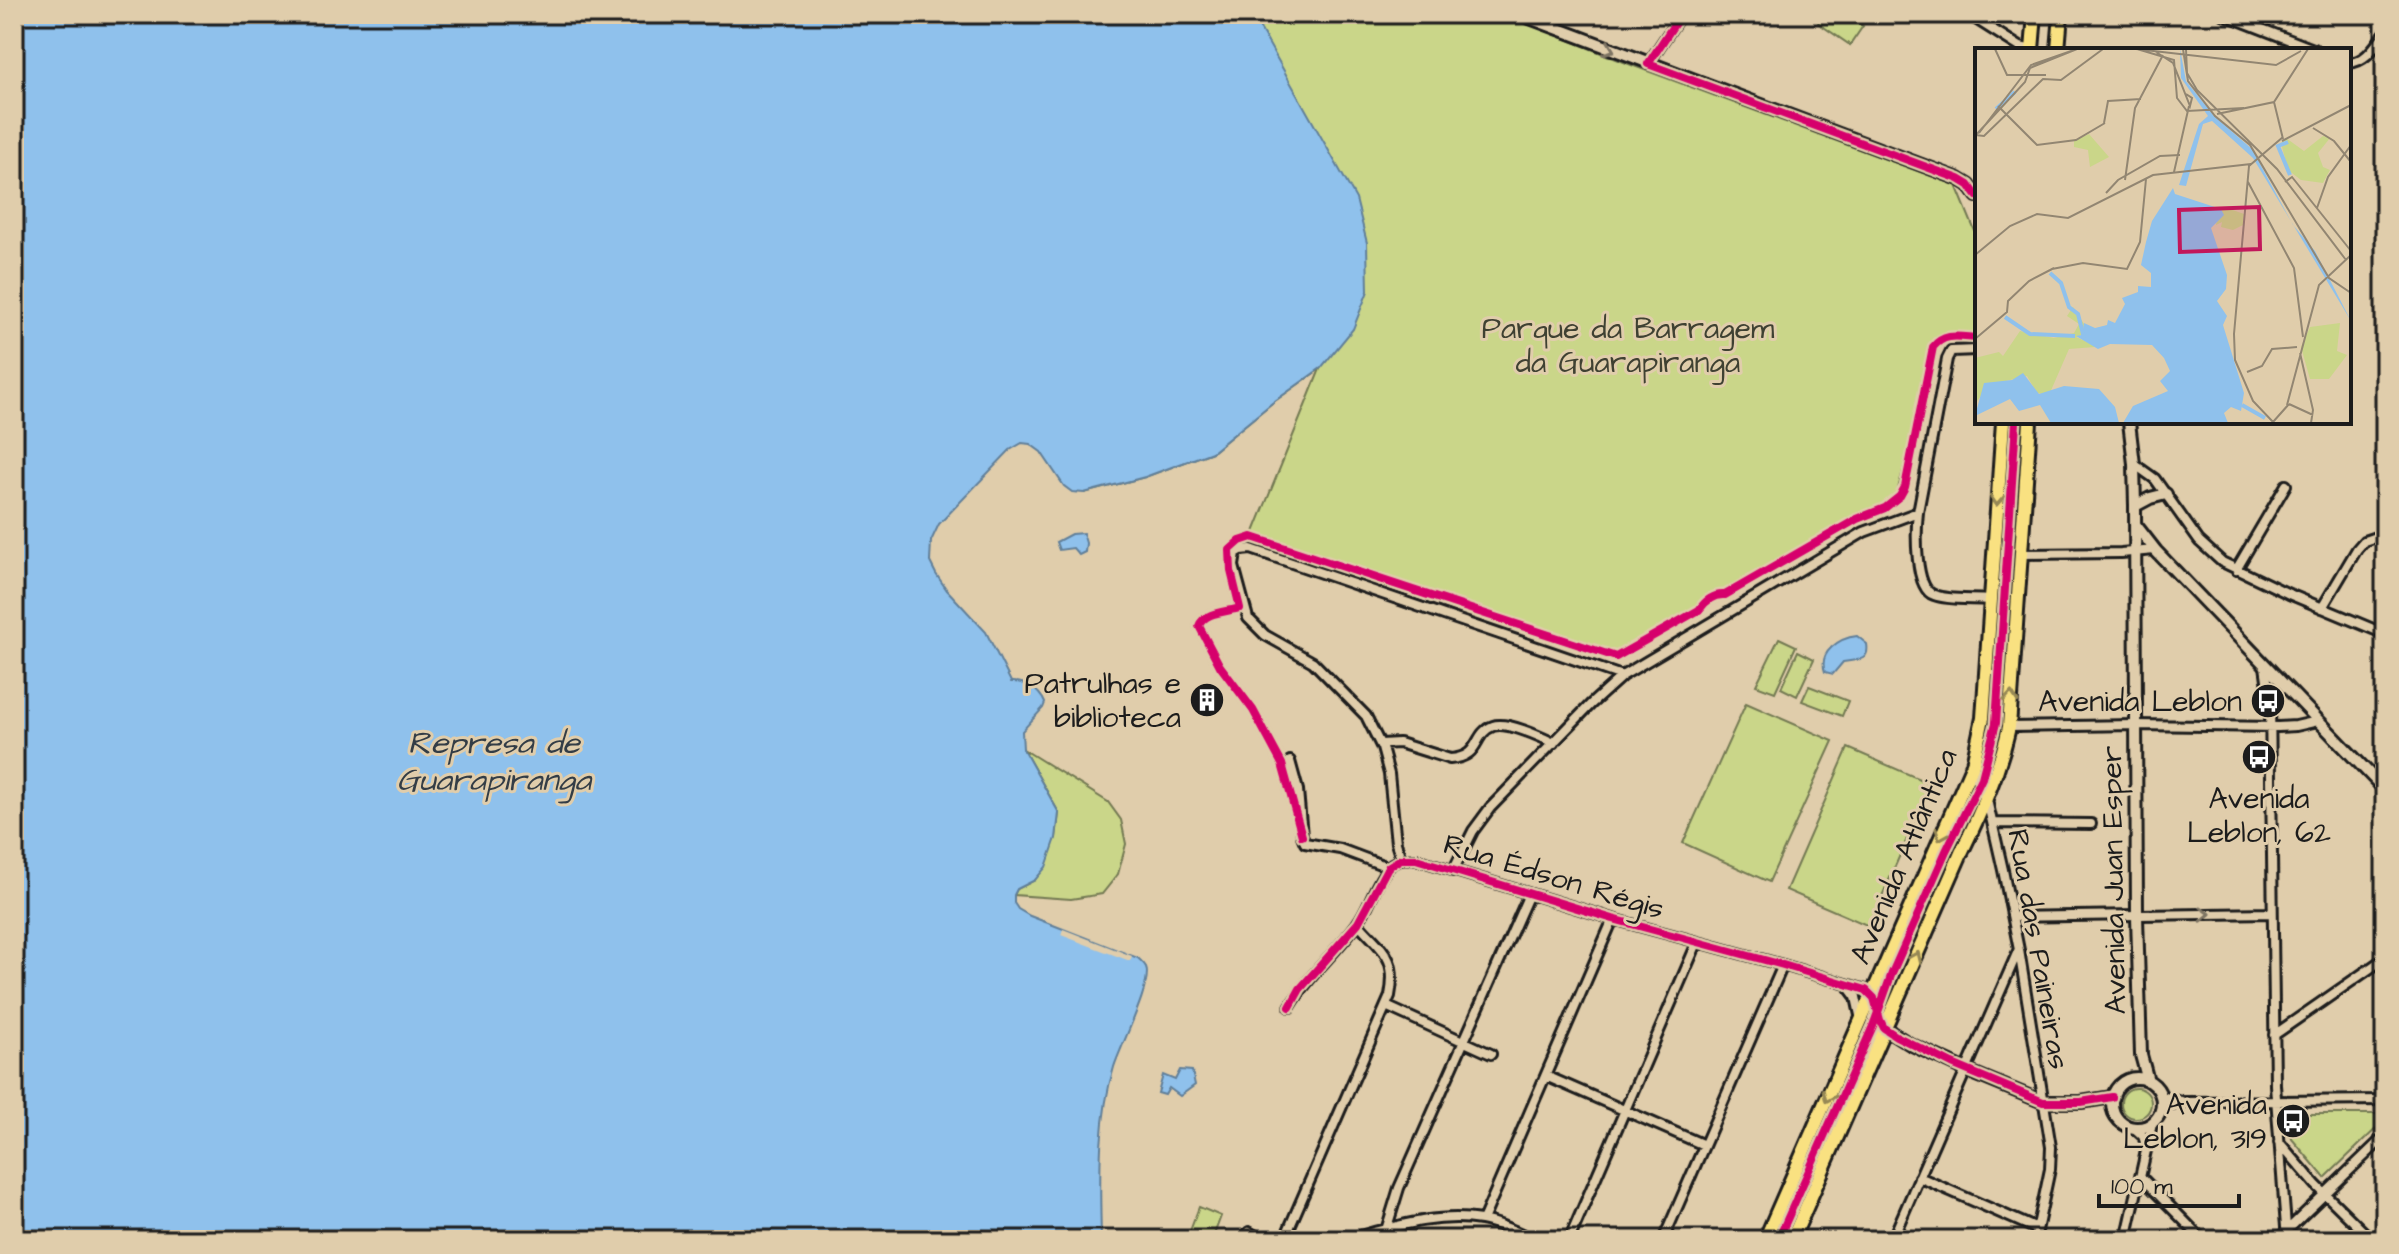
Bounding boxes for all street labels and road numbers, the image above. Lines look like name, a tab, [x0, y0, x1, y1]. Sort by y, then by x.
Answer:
street label: Avenida Atlântica	[1840, 742, 1968, 971]
street label: Avenida Juan Esper	[2091, 745, 2137, 1015]
street label: Rua Édson Régis	[1438, 823, 1669, 931]
street label: Rua das Paineiras	[1996, 826, 2080, 1073]

